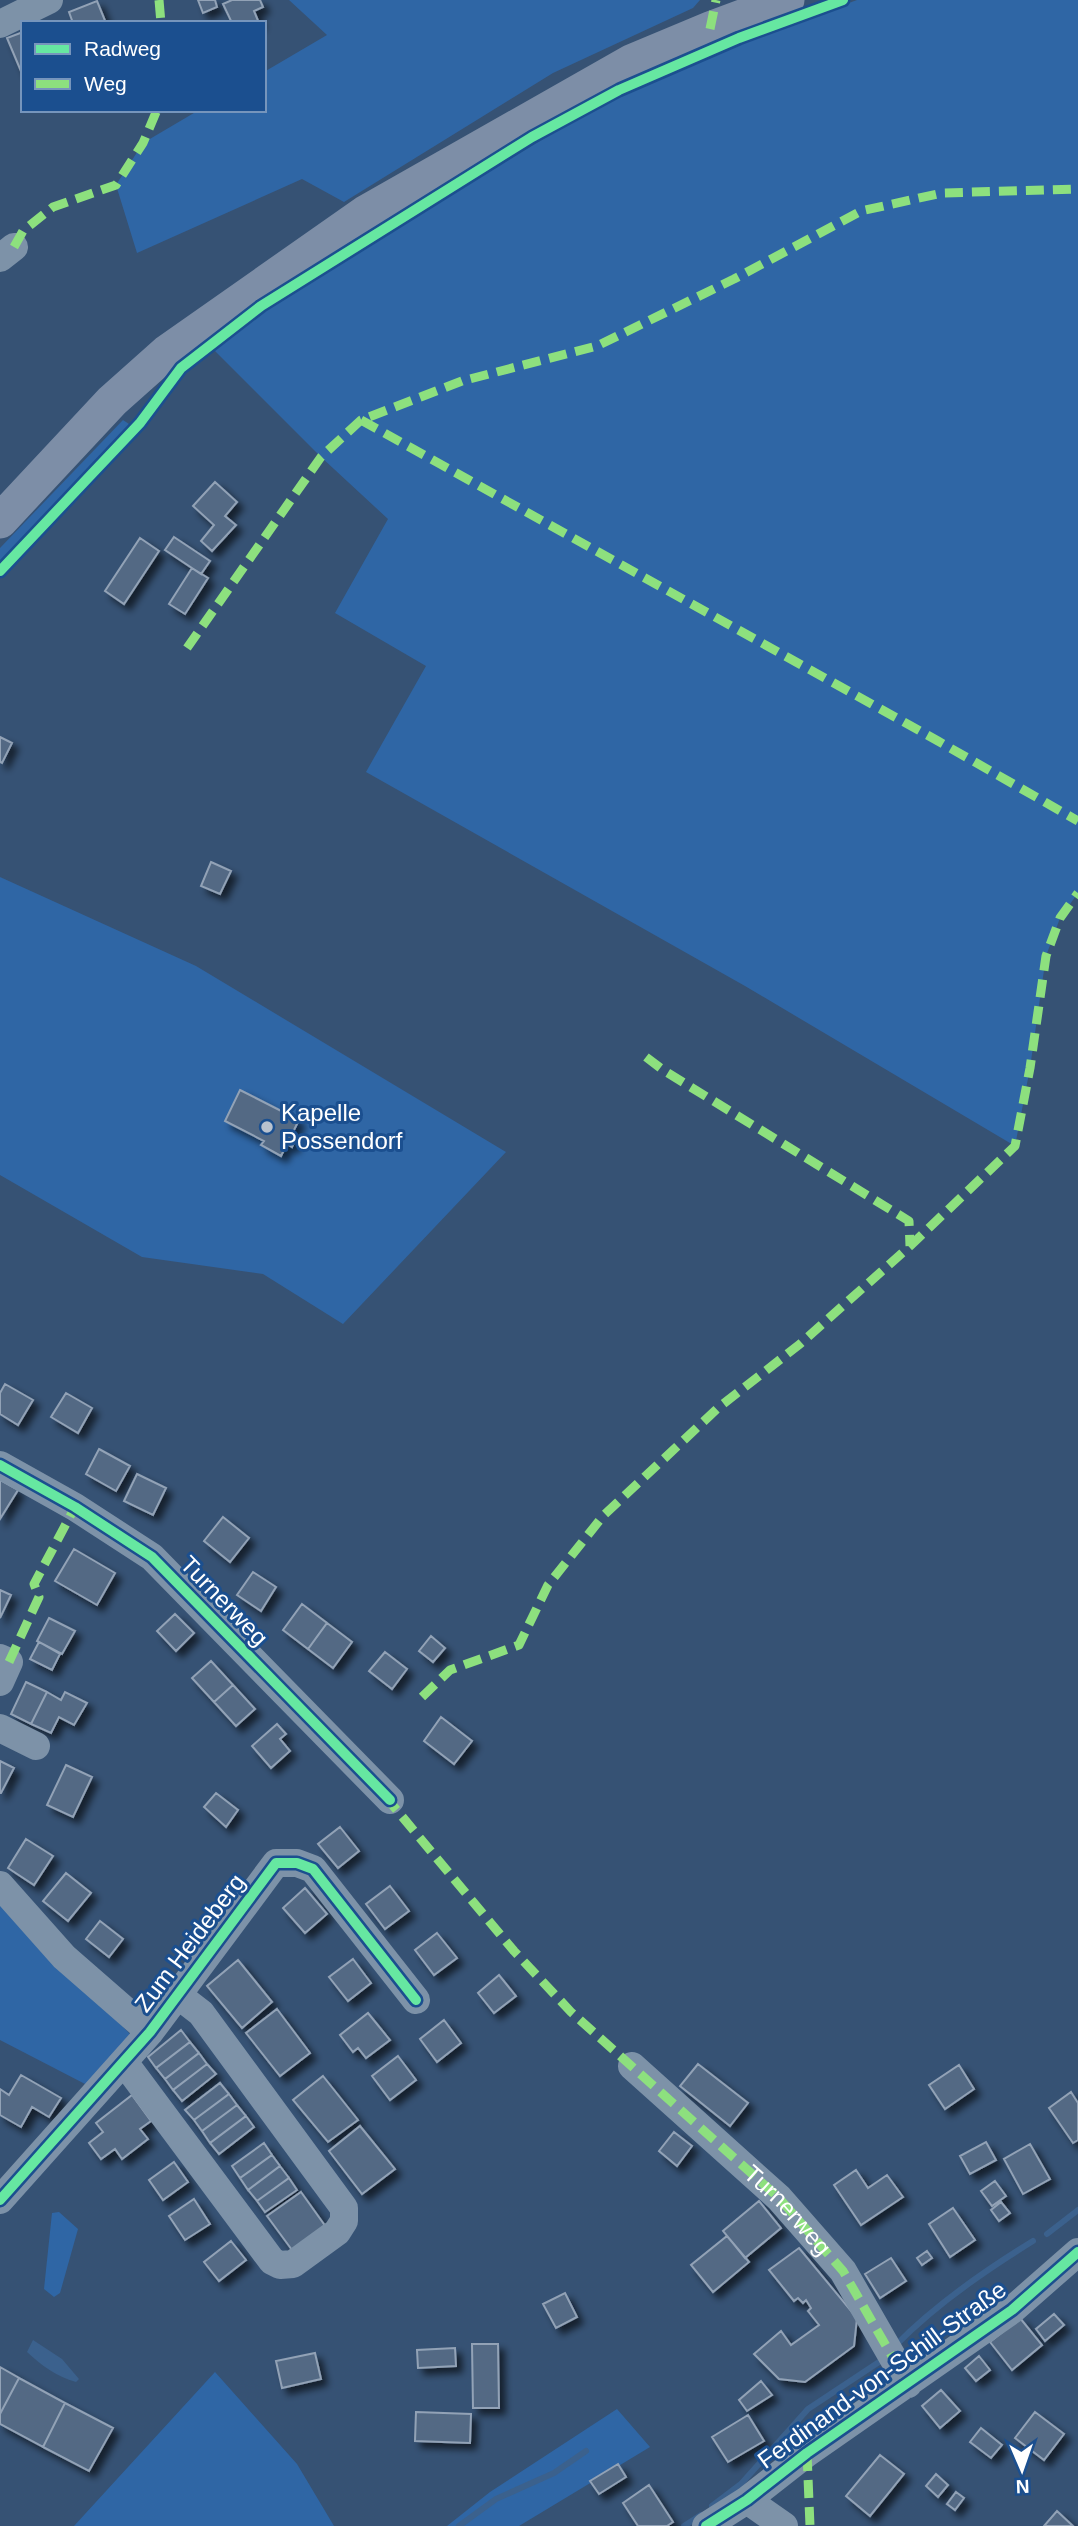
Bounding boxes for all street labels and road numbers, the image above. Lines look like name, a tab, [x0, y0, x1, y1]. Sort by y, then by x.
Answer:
street label: Turnerweg	[175, 1550, 274, 1651]
street label: Zum Heideberg	[129, 1869, 250, 2017]
street label: Turnerweg	[739, 2159, 837, 2261]
street label: Ferdinand-von-Schill-Straße	[752, 2275, 1011, 2474]

